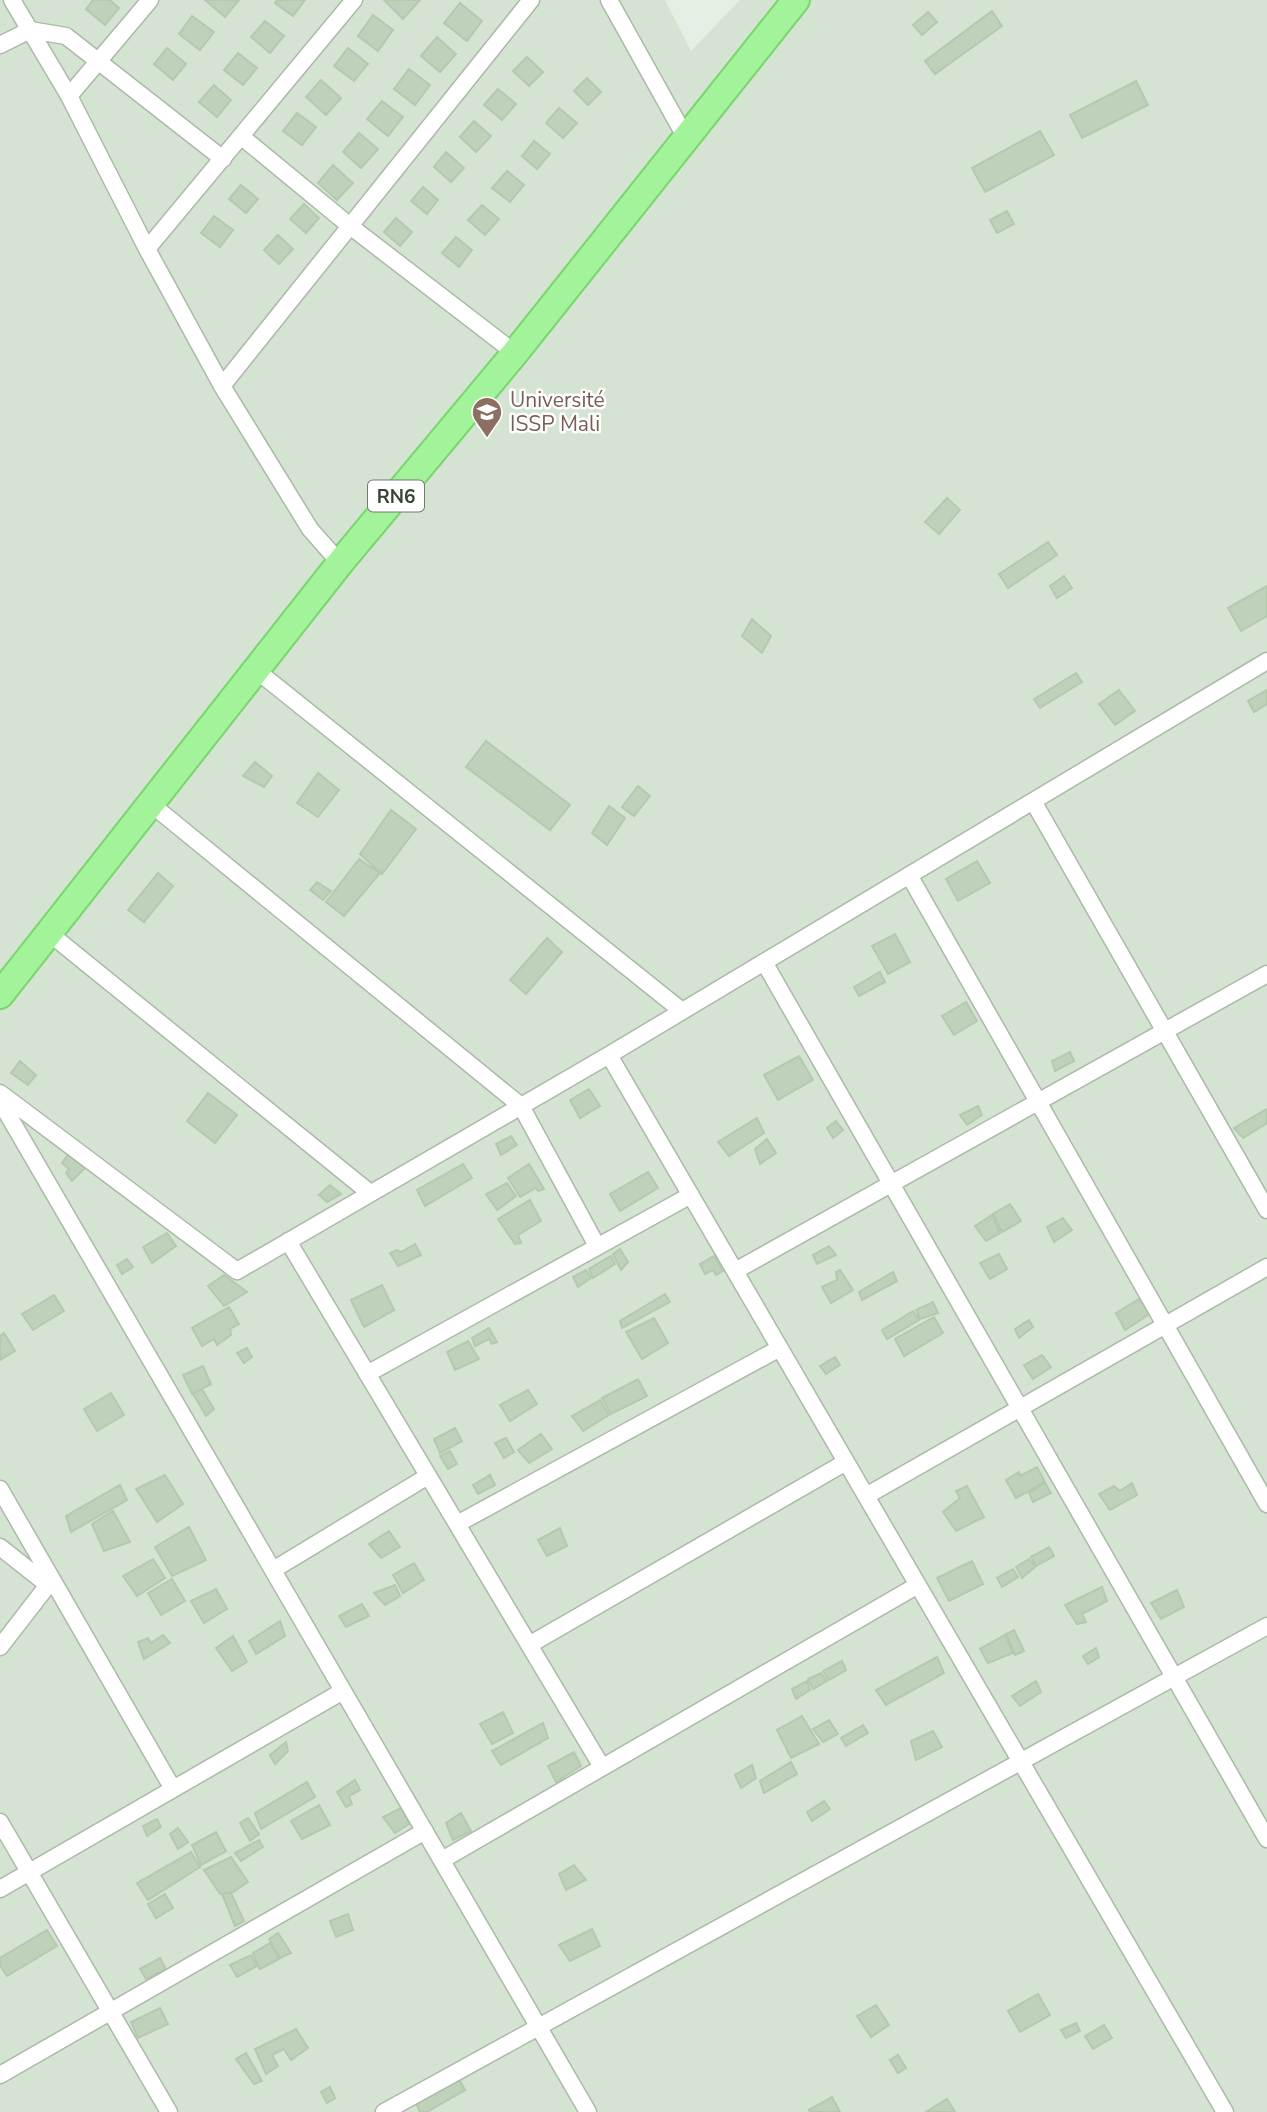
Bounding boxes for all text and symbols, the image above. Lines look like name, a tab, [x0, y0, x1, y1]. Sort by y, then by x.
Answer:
place label: Université ISSP Mali	[510, 386, 605, 438]
school or university icon: Université ISSP Mali	[470, 395, 504, 439]
road number: RN6	[368, 481, 424, 512]

